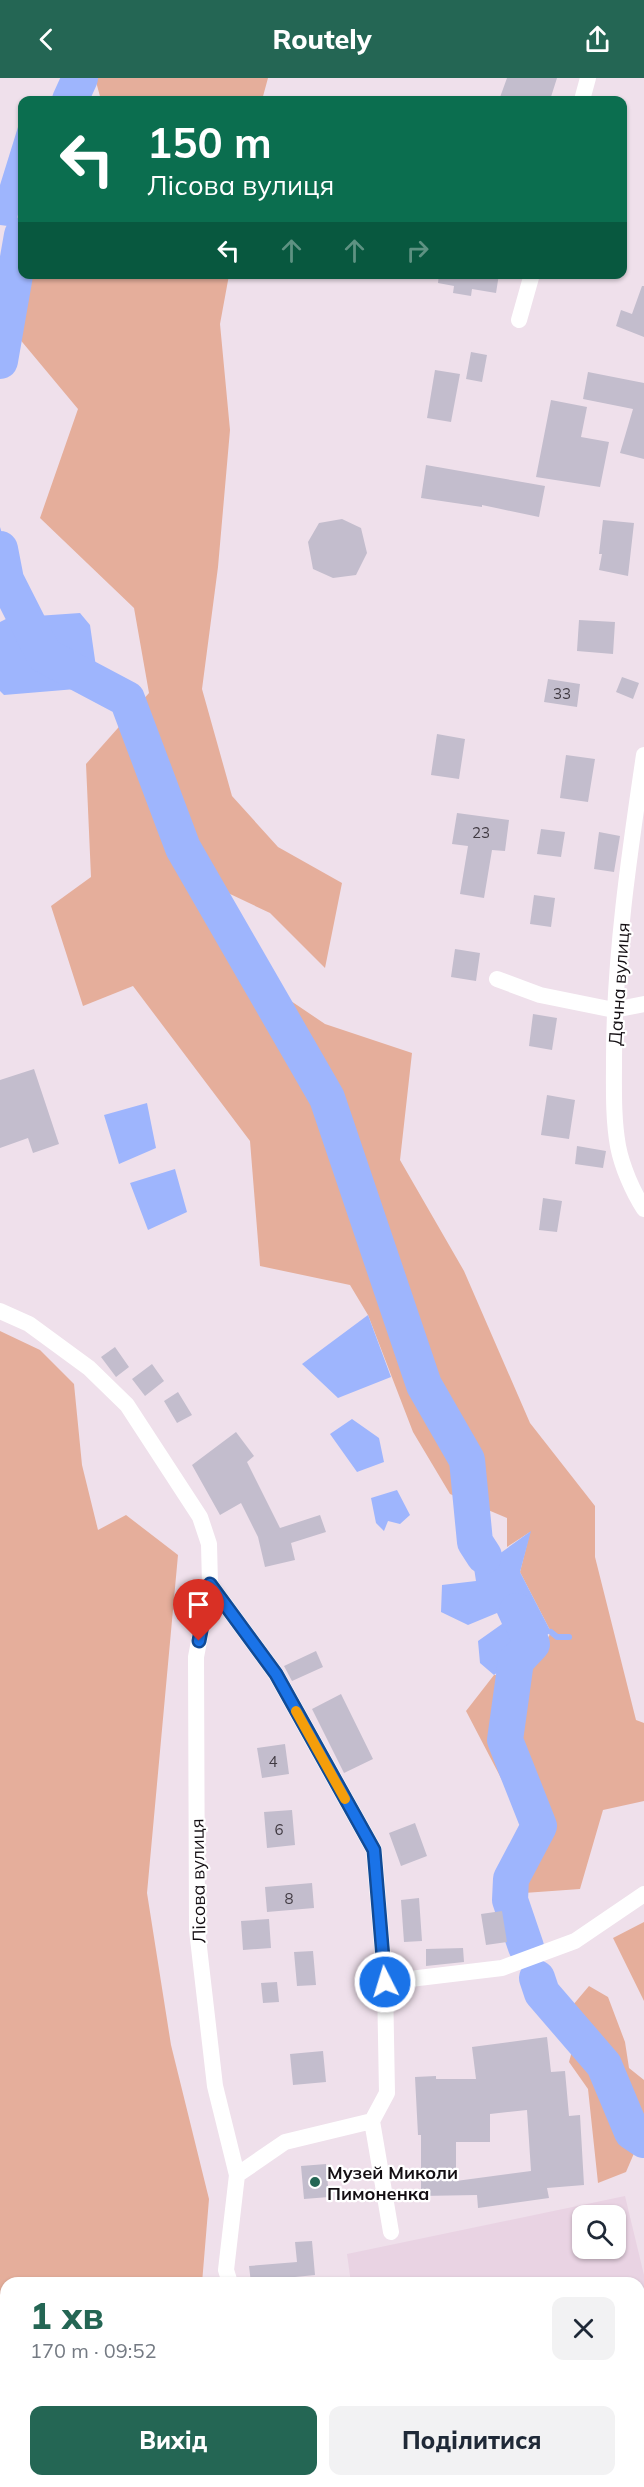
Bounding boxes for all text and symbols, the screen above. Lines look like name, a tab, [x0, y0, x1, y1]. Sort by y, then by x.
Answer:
text: Routely	[272, 22, 372, 56]
icon: back	[30, 23, 63, 56]
icon: share	[581, 23, 614, 56]
text: 150 m	[147, 116, 272, 169]
icon: left	[48, 120, 126, 198]
text: Лісова вулиця	[147, 168, 334, 202]
icon: left	[212, 234, 245, 267]
icon: ahead	[275, 234, 308, 267]
icon: ahead	[338, 234, 371, 267]
icon: right	[401, 234, 434, 267]
house number: 33	[553, 684, 571, 703]
house number: 23	[472, 823, 490, 842]
street label: Дачна вулиця	[603, 922, 635, 1046]
pin	[173, 1579, 224, 1641]
icon: arrive	[182, 1588, 215, 1621]
house number: 4	[268, 1752, 278, 1771]
street label: Лісова вулиця	[185, 1818, 211, 1944]
house number: 6	[274, 1820, 284, 1839]
house number: 8	[284, 1889, 294, 1908]
position arrow	[353, 1950, 417, 2014]
place label: Музей Миколи Пимоненка	[327, 2161, 458, 2205]
marker: Музей Миколи Пимоненка	[308, 2175, 322, 2189]
map controls	[572, 2205, 626, 2259]
button: search	[572, 2205, 626, 2259]
text: 1 хв	[30, 2293, 104, 2338]
button: close	[552, 2297, 615, 2360]
text: 170 m · 09:52	[30, 2338, 156, 2363]
button: Вихід	[30, 2406, 317, 2475]
button: Поділитися	[329, 2406, 615, 2475]

